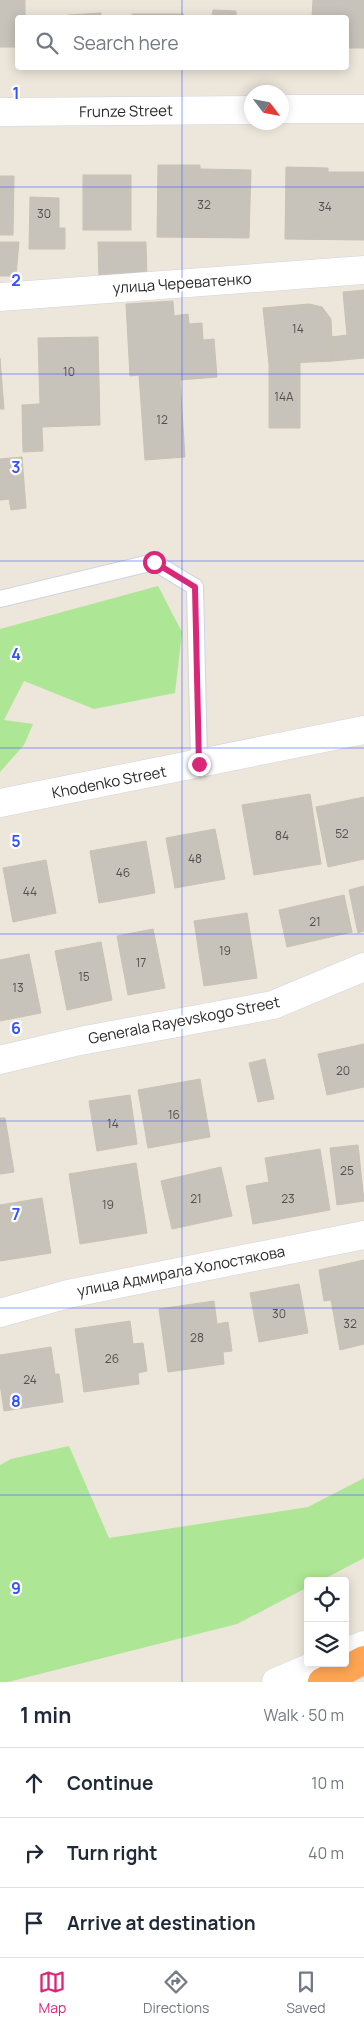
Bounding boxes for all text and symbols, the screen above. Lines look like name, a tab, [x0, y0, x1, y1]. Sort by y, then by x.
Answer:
search box	[15, 15, 349, 70]
icon: search	[33, 29, 61, 57]
text: Search here	[73, 30, 179, 56]
text: 1	[12, 82, 20, 104]
north arrow	[244, 85, 289, 130]
street label: Frunze Street	[79, 100, 173, 122]
house number: 32	[197, 196, 211, 213]
house number: 34	[318, 198, 332, 215]
house number: 30	[37, 205, 51, 222]
street label: улица Череватенко	[112, 268, 252, 298]
text: 2	[11, 269, 21, 291]
house number: 14	[292, 320, 304, 337]
house number: 10	[63, 363, 75, 380]
house number: 14А	[274, 388, 294, 405]
house number: 12	[156, 411, 168, 428]
text: 3	[11, 456, 21, 478]
route start	[143, 551, 166, 574]
text: 4	[11, 643, 21, 665]
route end	[188, 753, 211, 776]
street label: Khodenko Street	[50, 761, 168, 803]
house number: 52	[335, 825, 349, 842]
house number: 84	[275, 827, 289, 844]
text: 5	[11, 830, 21, 852]
house number: 48	[188, 850, 202, 867]
house number: 46	[116, 864, 130, 881]
house number: 44	[23, 883, 37, 900]
house number: 21	[309, 913, 321, 930]
house number: 19	[219, 942, 231, 959]
house number: 17	[136, 954, 146, 971]
house number: 15	[78, 968, 90, 985]
house number: 13	[12, 979, 24, 996]
street label: Generala Rayevskogo Street	[86, 991, 282, 1049]
text: 6	[11, 1017, 21, 1039]
house number: 20	[336, 1062, 350, 1079]
house number: 16	[168, 1106, 180, 1123]
house number: 14	[107, 1115, 119, 1132]
house number: 25	[340, 1162, 354, 1179]
house number: 21	[190, 1190, 202, 1207]
house number: 23	[281, 1190, 295, 1207]
house number: 19	[102, 1196, 114, 1213]
text: 7	[12, 1203, 20, 1225]
street label: улица Адмирала Холостякова	[75, 1241, 287, 1301]
house number: 30	[272, 1305, 286, 1322]
house number: 32	[343, 1315, 357, 1332]
house number: 28	[190, 1329, 204, 1346]
house number: 26	[105, 1350, 119, 1367]
house number: 24	[23, 1371, 37, 1388]
text: 8	[11, 1390, 21, 1412]
text: 9	[11, 1577, 21, 1599]
map controls	[304, 1577, 349, 1667]
button: locate	[304, 1577, 349, 1622]
button: layers	[304, 1622, 349, 1667]
text: 1 min	[20, 1701, 71, 1729]
text: Walk · 50 m	[263, 1704, 344, 1726]
icon: ahead	[20, 1769, 48, 1797]
text: Continue	[67, 1770, 153, 1796]
text: 10 m	[311, 1772, 344, 1794]
icon: right	[20, 1839, 48, 1867]
text: Turn right	[67, 1840, 157, 1866]
text: 40 m	[308, 1842, 344, 1864]
icon: arrive	[20, 1909, 48, 1937]
text: Arrive at destination	[67, 1910, 256, 1936]
tab: Map	[38, 1968, 66, 2017]
tab: Directions	[143, 1968, 209, 2017]
tab: Saved	[286, 1968, 326, 2017]

